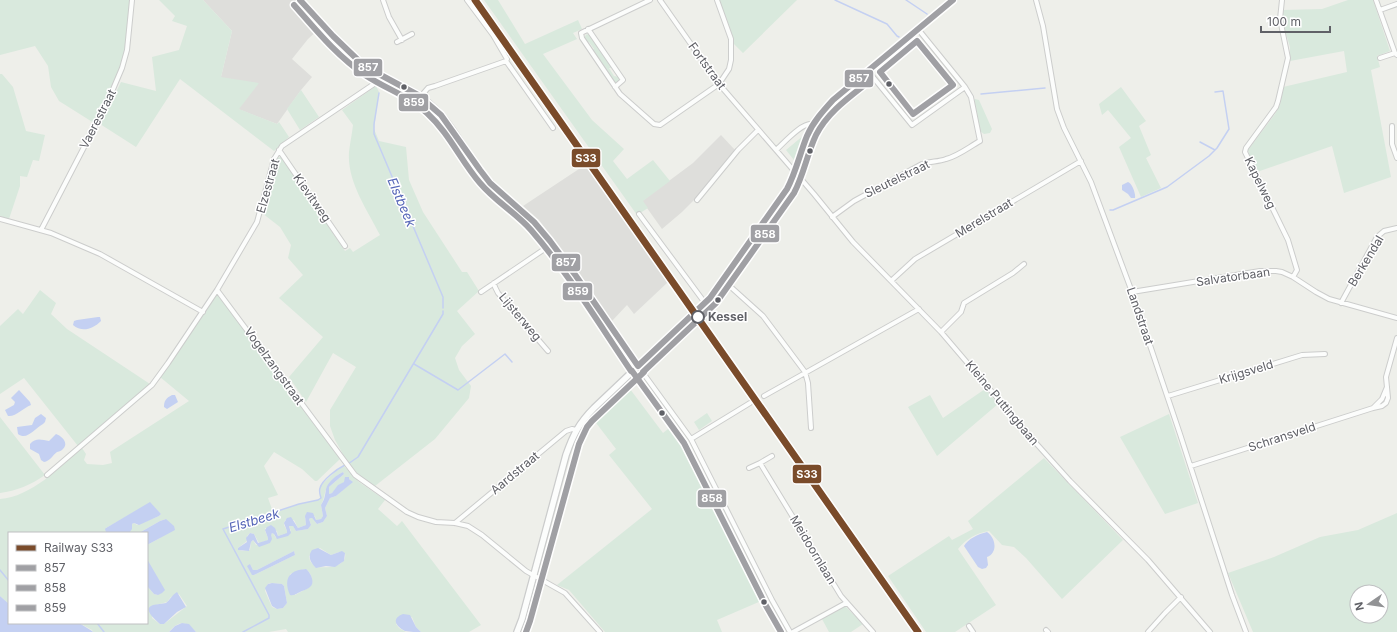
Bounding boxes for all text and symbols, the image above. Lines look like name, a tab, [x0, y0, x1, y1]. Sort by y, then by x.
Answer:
scale bar	[1261, 8, 1330, 34]
text: 100 m	[1267, 14, 1301, 29]
street label: Fortstraat	[685, 39, 730, 92]
line badge: 857	[353, 58, 383, 77]
text: 857	[358, 60, 378, 74]
line badge: 857	[844, 69, 874, 88]
text: 857	[849, 71, 869, 85]
unlabelled marker	[884, 79, 894, 89]
unlabelled marker	[399, 82, 409, 92]
street label: Vaerestraat	[76, 86, 119, 151]
line badge: 859	[398, 93, 429, 112]
text: 859	[403, 95, 425, 109]
unlabelled marker	[805, 146, 815, 156]
line badge: S33	[571, 148, 601, 168]
text: S33	[575, 151, 597, 165]
street label: Kapelweg	[1241, 154, 1279, 211]
street label: Sleutelstraat	[862, 156, 932, 201]
street label: Elzestraat	[253, 157, 282, 215]
street label: Kievitweg	[290, 171, 335, 225]
water label: Elstbeek	[384, 175, 420, 230]
street label: Merelstraat	[952, 195, 1015, 241]
line badge: 858	[750, 224, 780, 243]
text: 858	[754, 227, 776, 241]
street label: Berkendal	[1344, 232, 1387, 289]
line badge: 857	[551, 253, 581, 272]
text: 857	[556, 255, 576, 269]
street label: Salvatorbaan	[1195, 264, 1271, 289]
line badge: 859	[562, 282, 593, 301]
text: 859	[567, 284, 589, 298]
street label: Landstraat	[1124, 285, 1157, 347]
street label: Lijsterweg	[496, 290, 545, 344]
unlabelled marker	[713, 295, 723, 305]
place label: Kessel	[708, 309, 747, 324]
marker: Kessel	[691, 310, 705, 324]
street label: Vogelzangstraat	[241, 324, 308, 407]
street label: Krijgsveld	[1217, 356, 1275, 387]
street label: Kleine Puttingbaan	[963, 357, 1042, 448]
unlabelled marker	[657, 408, 667, 418]
street label: Schransveld	[1246, 419, 1317, 454]
street label: Aardstraat	[487, 448, 542, 497]
line badge: S33	[792, 464, 822, 484]
text: S33	[796, 467, 818, 481]
line badge: 858	[697, 489, 727, 508]
text: 858	[701, 491, 723, 505]
water label: Elstbeek	[227, 504, 282, 535]
street label: Meidoornlaan	[787, 513, 840, 587]
legend	[8, 532, 148, 624]
text: Railway S33	[44, 540, 113, 555]
text: 857	[44, 560, 66, 575]
text: 858	[44, 580, 66, 595]
north arrow	[1349, 584, 1389, 624]
unlabelled marker	[759, 597, 769, 607]
text: 859	[44, 600, 66, 615]
text: N	[1351, 601, 1367, 612]

